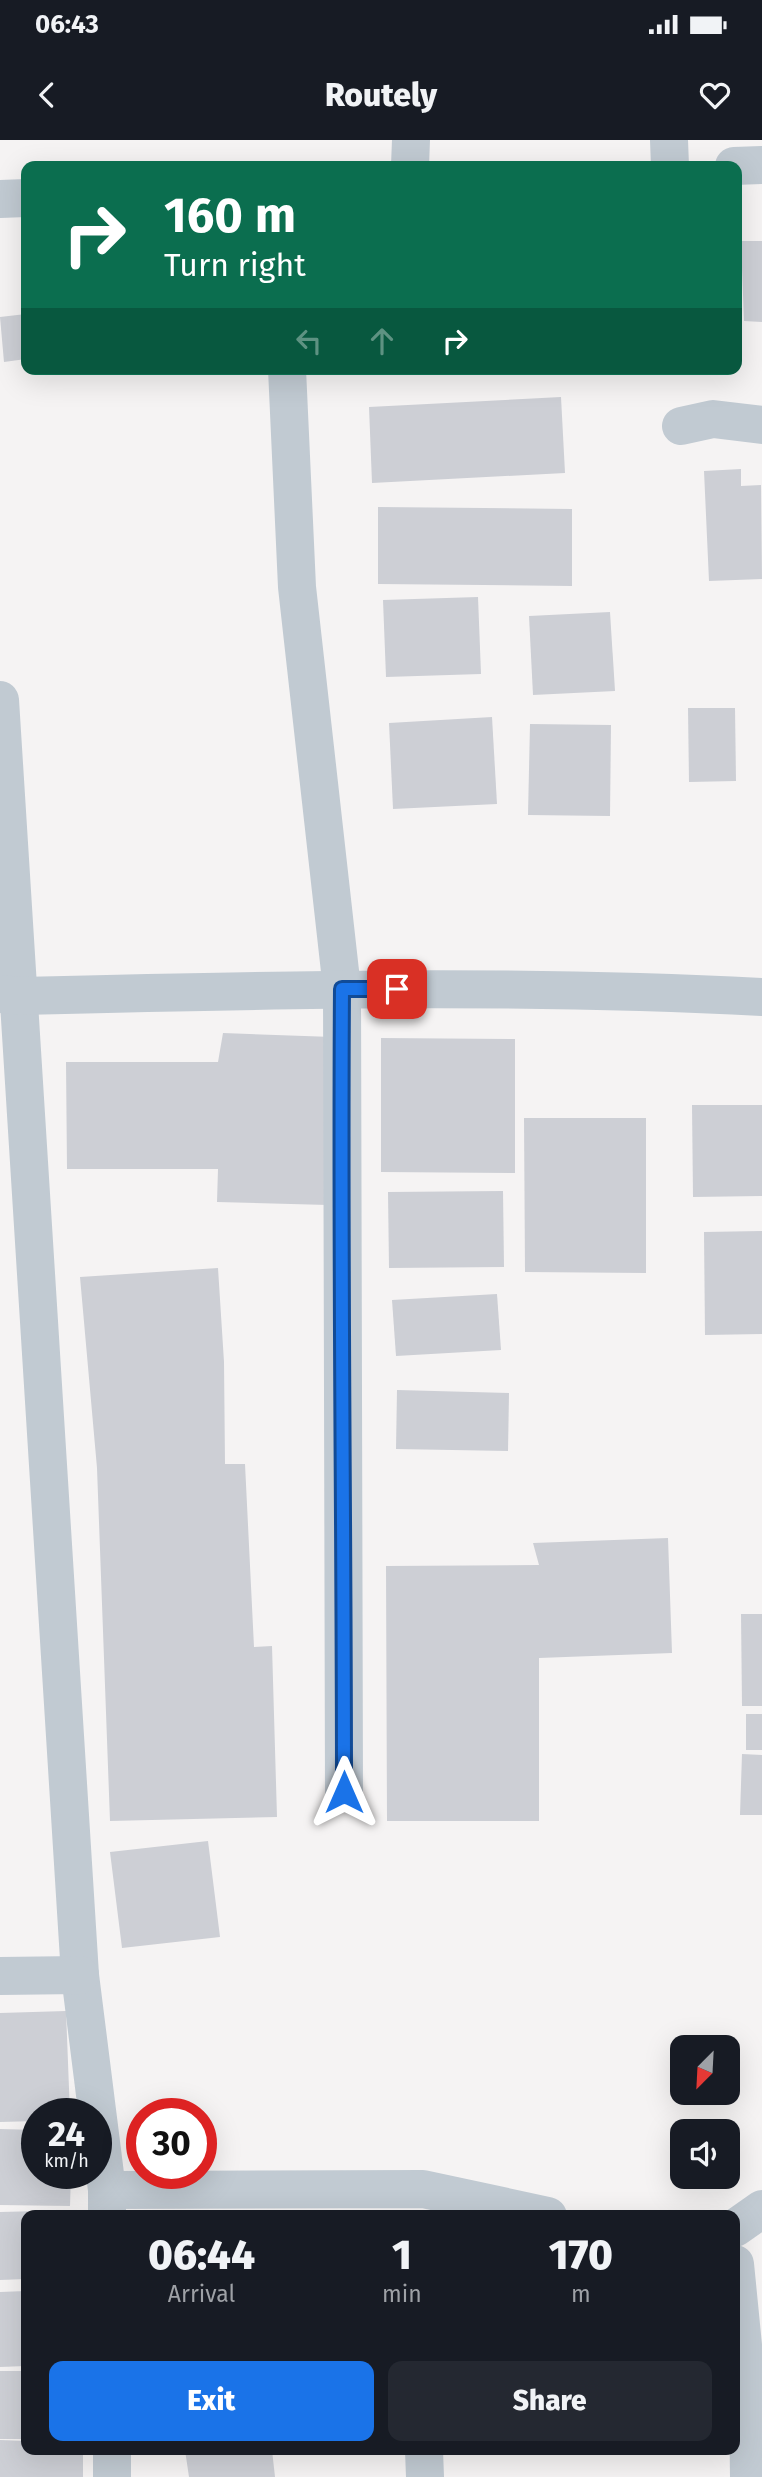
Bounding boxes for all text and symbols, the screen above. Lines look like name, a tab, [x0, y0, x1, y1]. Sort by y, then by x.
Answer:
text: 06:43	[35, 9, 99, 40]
icon: back	[28, 76, 66, 114]
text: Routely	[325, 76, 437, 114]
icon: heart	[696, 76, 734, 114]
text: 160 m	[164, 186, 296, 245]
icon: right	[49, 189, 140, 280]
text: Turn right	[164, 246, 306, 284]
icon: left	[290, 322, 328, 360]
icon: ahead	[363, 322, 401, 360]
icon: right	[436, 322, 474, 360]
pin	[367, 959, 427, 1019]
icon: arrive	[378, 970, 416, 1008]
position arrow	[307, 1755, 381, 1829]
north arrow	[670, 2035, 740, 2105]
map controls	[670, 2035, 740, 2189]
speed limit sign: 30	[126, 2098, 217, 2189]
text: 24	[48, 2113, 85, 2155]
button: sound	[670, 2119, 740, 2189]
text: km/h	[44, 2150, 89, 2172]
text: 06:44	[148, 2230, 255, 2280]
text: 1	[392, 2230, 412, 2280]
text: 170	[549, 2230, 613, 2280]
text: Arrival	[168, 2280, 235, 2308]
text: min	[382, 2280, 422, 2308]
text: m	[571, 2280, 591, 2308]
button: Exit	[49, 2361, 374, 2441]
button: Share	[388, 2361, 712, 2441]

